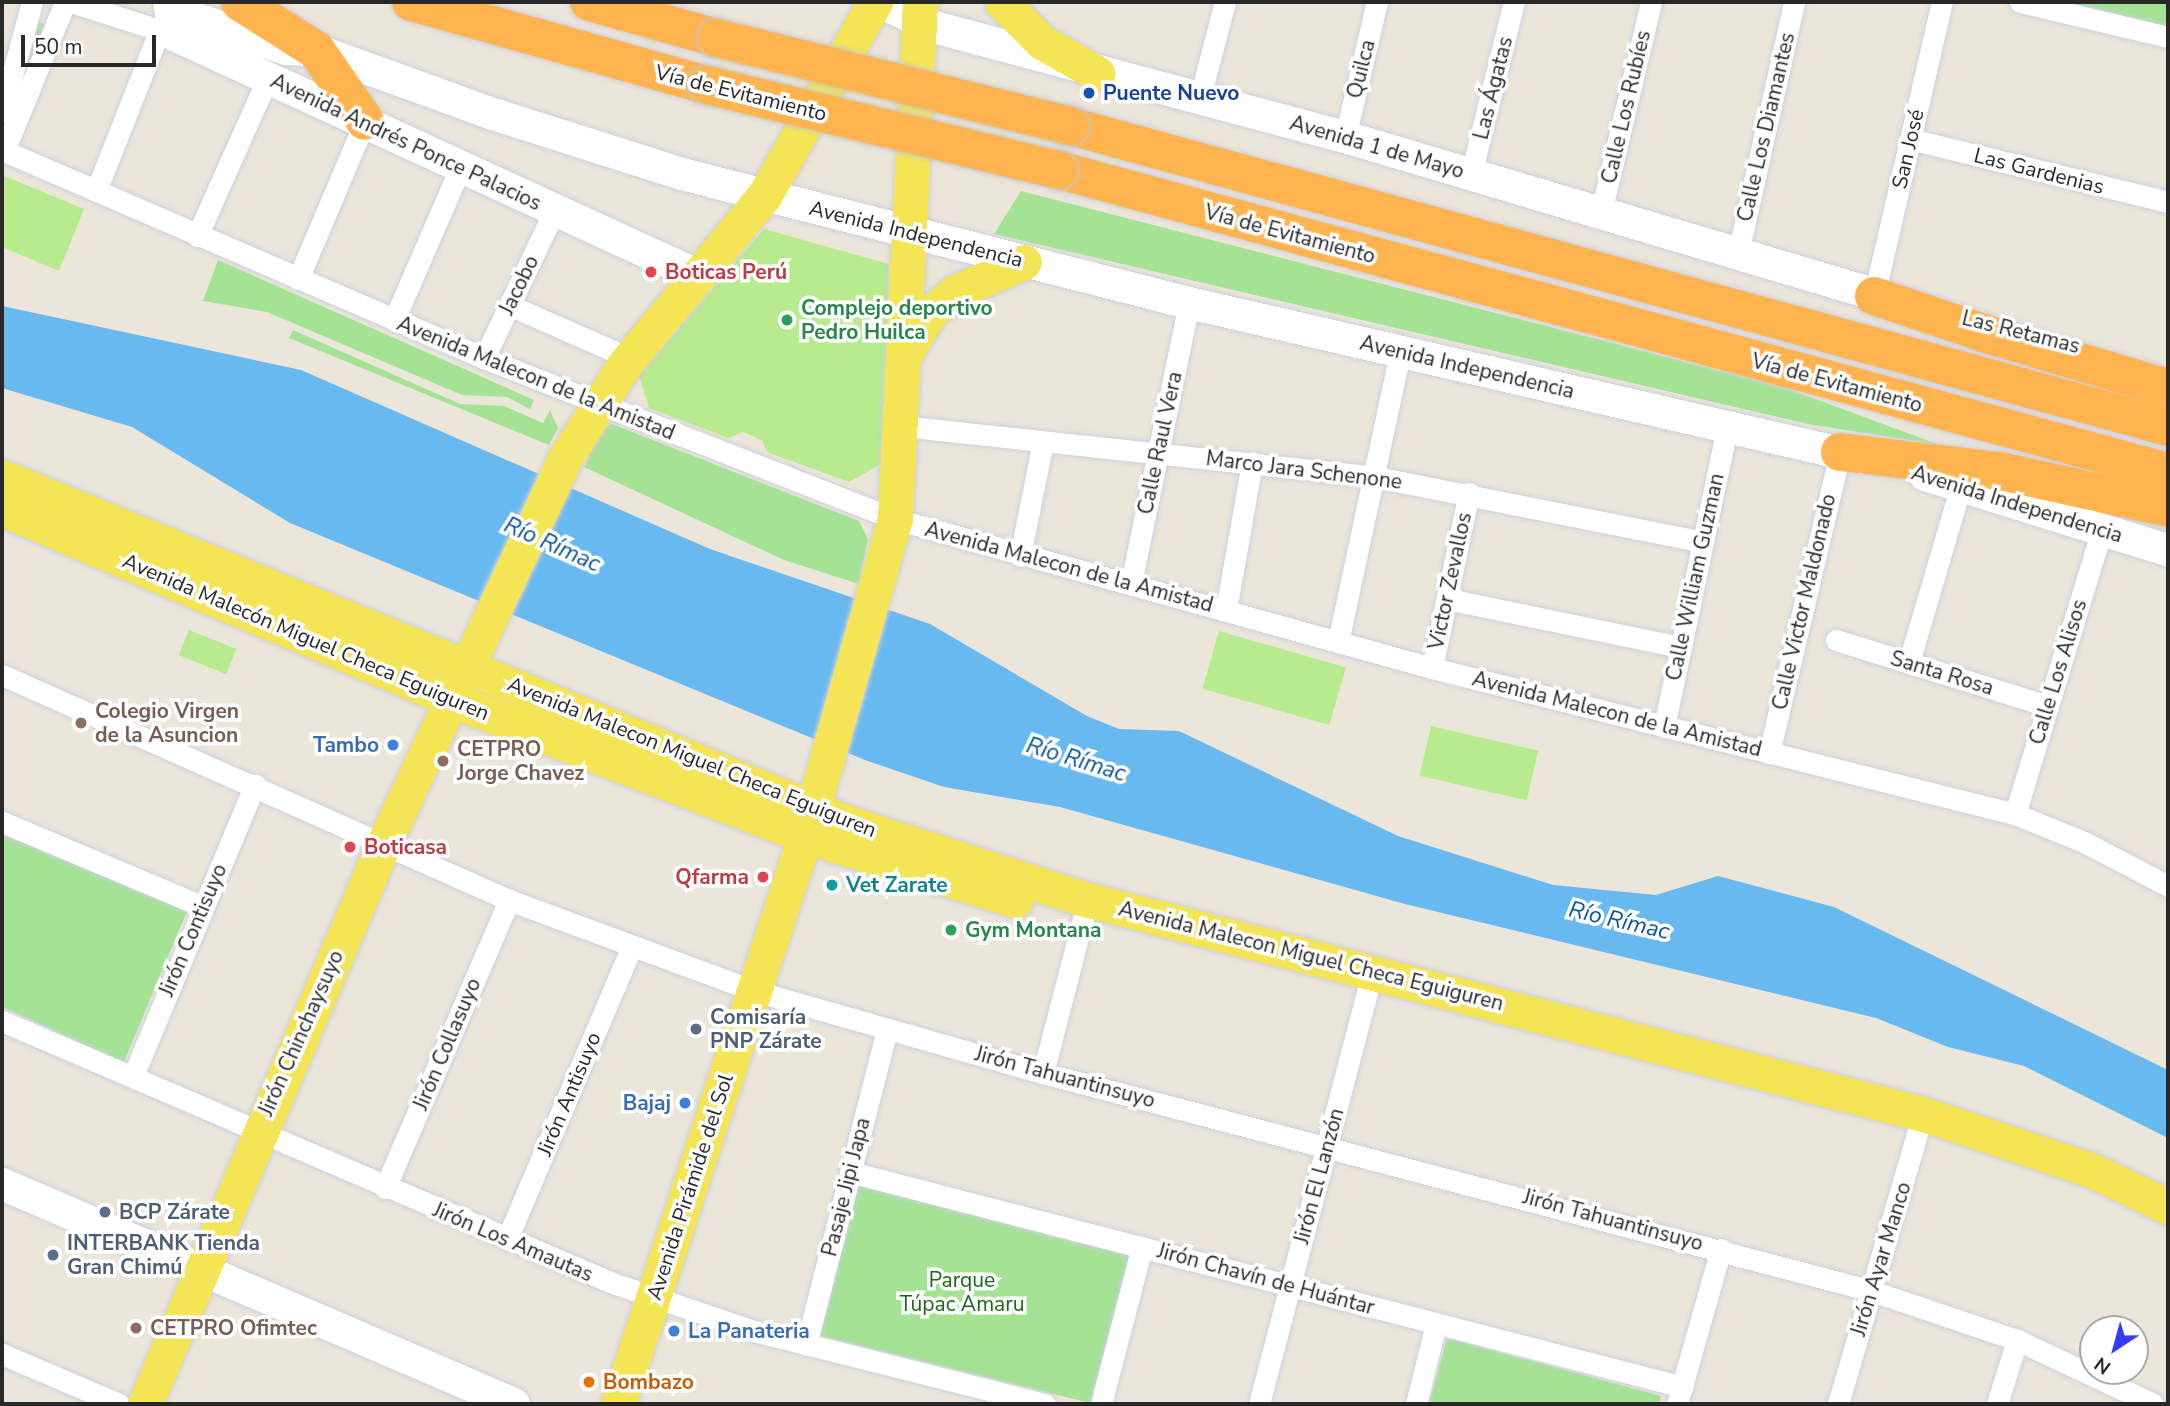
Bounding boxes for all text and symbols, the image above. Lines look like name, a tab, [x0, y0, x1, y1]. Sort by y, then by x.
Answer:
scale bar	[24, 21, 159, 65]
street label: Calle Los Rubíes	[1596, 28, 1656, 186]
street label: Calle Los Diamantes	[1732, 30, 1800, 224]
text: 50 m	[34, 33, 83, 61]
street label: Las Ágatas	[1468, 34, 1518, 142]
street label: Quilca	[1342, 37, 1380, 101]
street label: Vía de Evitamiento	[653, 60, 829, 126]
street label: Avenida Andrés Ponce Palacios	[267, 68, 545, 216]
place label: Puente Nuevo	[1103, 80, 1239, 106]
marker: Puente Nuevo	[1081, 85, 1097, 101]
street label: San José	[1887, 107, 1929, 191]
street label: Avenida 1 de Mayo	[1287, 110, 1467, 184]
street label: Las Gardenias	[1971, 143, 2107, 199]
street label: Avenida Independencia	[807, 195, 1025, 273]
street label: Vía de Evitamiento	[1202, 199, 1378, 269]
street label: Jacobo	[494, 251, 544, 319]
place label: Boticas Perú	[665, 259, 787, 285]
marker: Boticas Perú	[643, 264, 659, 280]
place label: Complejo deportivo Pedro Huilca	[801, 295, 993, 345]
street label: Las Retamas	[1959, 305, 2083, 359]
street label: Avenida Malecon de la Amistad	[393, 311, 679, 445]
marker: Complejo deportivo Pedro Huilca	[779, 312, 795, 328]
street label: Avenida Independencia	[1357, 330, 1577, 404]
street label: Vía de Evitamiento	[1749, 348, 1925, 418]
street label: Calle Raul Vera	[1133, 369, 1187, 517]
street label: Marco Jara Schenone	[1205, 445, 1403, 495]
street label: Avenida Independencia	[1908, 460, 2126, 548]
street label: Calle William Guzman	[1661, 471, 1729, 683]
street label: Calle Victor Maldonado	[1767, 492, 1841, 712]
street label: Victor Zevallos	[1423, 510, 1477, 652]
water label: Río Rímac	[499, 512, 605, 578]
street label: Avenida Malecon de la Amistad	[922, 516, 1216, 618]
street label: Avenida Malecón Miguel Checa Eguiguren	[119, 548, 493, 726]
street label: Calle Los Alisos	[2024, 596, 2092, 748]
street label: Santa Rosa	[1887, 645, 1997, 701]
street label: Avenida Malecon de la Amistad	[1470, 666, 1764, 762]
street label: Avenida Malecon Miguel Checa Eguiguren	[504, 671, 880, 843]
place label: Colegio Virgen de la Asuncion	[95, 698, 239, 748]
marker: Colegio Virgen de la Asuncion	[73, 715, 89, 731]
place label: Tambo	[313, 732, 379, 758]
water label: Río Rímac	[1023, 732, 1129, 788]
place label: CETPRO Jorge Chavez	[457, 736, 584, 786]
marker: Tambo	[385, 737, 401, 753]
marker: CETPRO Jorge Chavez	[435, 753, 451, 769]
place label: Boticasa	[364, 834, 447, 860]
marker: Boticasa	[342, 839, 358, 855]
street label: Jirón Contisuyo	[154, 860, 232, 1000]
place label: Qfarma	[675, 864, 749, 890]
marker: Qfarma	[755, 869, 771, 885]
place label: Vet Zarate	[846, 872, 948, 898]
marker: Vet Zarate	[824, 877, 840, 893]
street label: Avenida Malecon Miguel Checa Eguiguren	[1116, 896, 1506, 1016]
water label: Río Rímac	[1566, 896, 1672, 946]
place label: Gym Montana	[965, 917, 1102, 943]
marker: Gym Montana	[943, 922, 959, 938]
street label: Jirón Chinchaysuyo	[253, 946, 349, 1120]
street label: Jirón Collasuyo	[408, 974, 486, 1114]
place label: Comisaría PNP Zárate	[710, 1004, 822, 1054]
marker: Comisaría PNP Zárate	[688, 1021, 704, 1037]
street label: Jirón Antisuyo	[532, 1028, 606, 1160]
street label: Jirón Tahuantinsuyo	[972, 1041, 1158, 1113]
street label: Avenida Pirámide del Sol	[641, 1071, 739, 1303]
place label: Bajaj	[623, 1090, 671, 1116]
marker: Bajaj	[677, 1095, 693, 1111]
street label: Jirón El Lanzón	[1289, 1105, 1349, 1247]
street label: Pasaje Jipi Japa	[817, 1115, 875, 1259]
street label: Jirón Ayar Manco	[1846, 1179, 1916, 1339]
street label: Jirón Tahuantinsuyo	[1520, 1184, 1706, 1256]
street label: Jirón Los Amautas	[429, 1197, 597, 1287]
place label: BCP Zárate	[119, 1199, 230, 1225]
marker: BCP Zárate	[97, 1204, 113, 1220]
place label: INTERBANK Tienda Gran Chimú	[67, 1230, 260, 1280]
street label: Jirón Chavín de Huántar	[1155, 1238, 1377, 1320]
marker: INTERBANK Tienda Gran Chimú	[45, 1247, 61, 1263]
park label: Parque Túpac Amaru	[899, 1267, 1025, 1317]
place label: CETPRO Ofimtec	[150, 1315, 317, 1341]
north arrow	[2079, 1315, 2149, 1385]
place label: La Panateria	[688, 1318, 810, 1344]
marker: CETPRO Ofimtec	[128, 1320, 144, 1336]
marker: La Panateria	[666, 1323, 682, 1339]
text: N	[2089, 1351, 2116, 1380]
place label: Bombazo	[603, 1369, 694, 1395]
marker: Bombazo	[581, 1374, 597, 1390]

